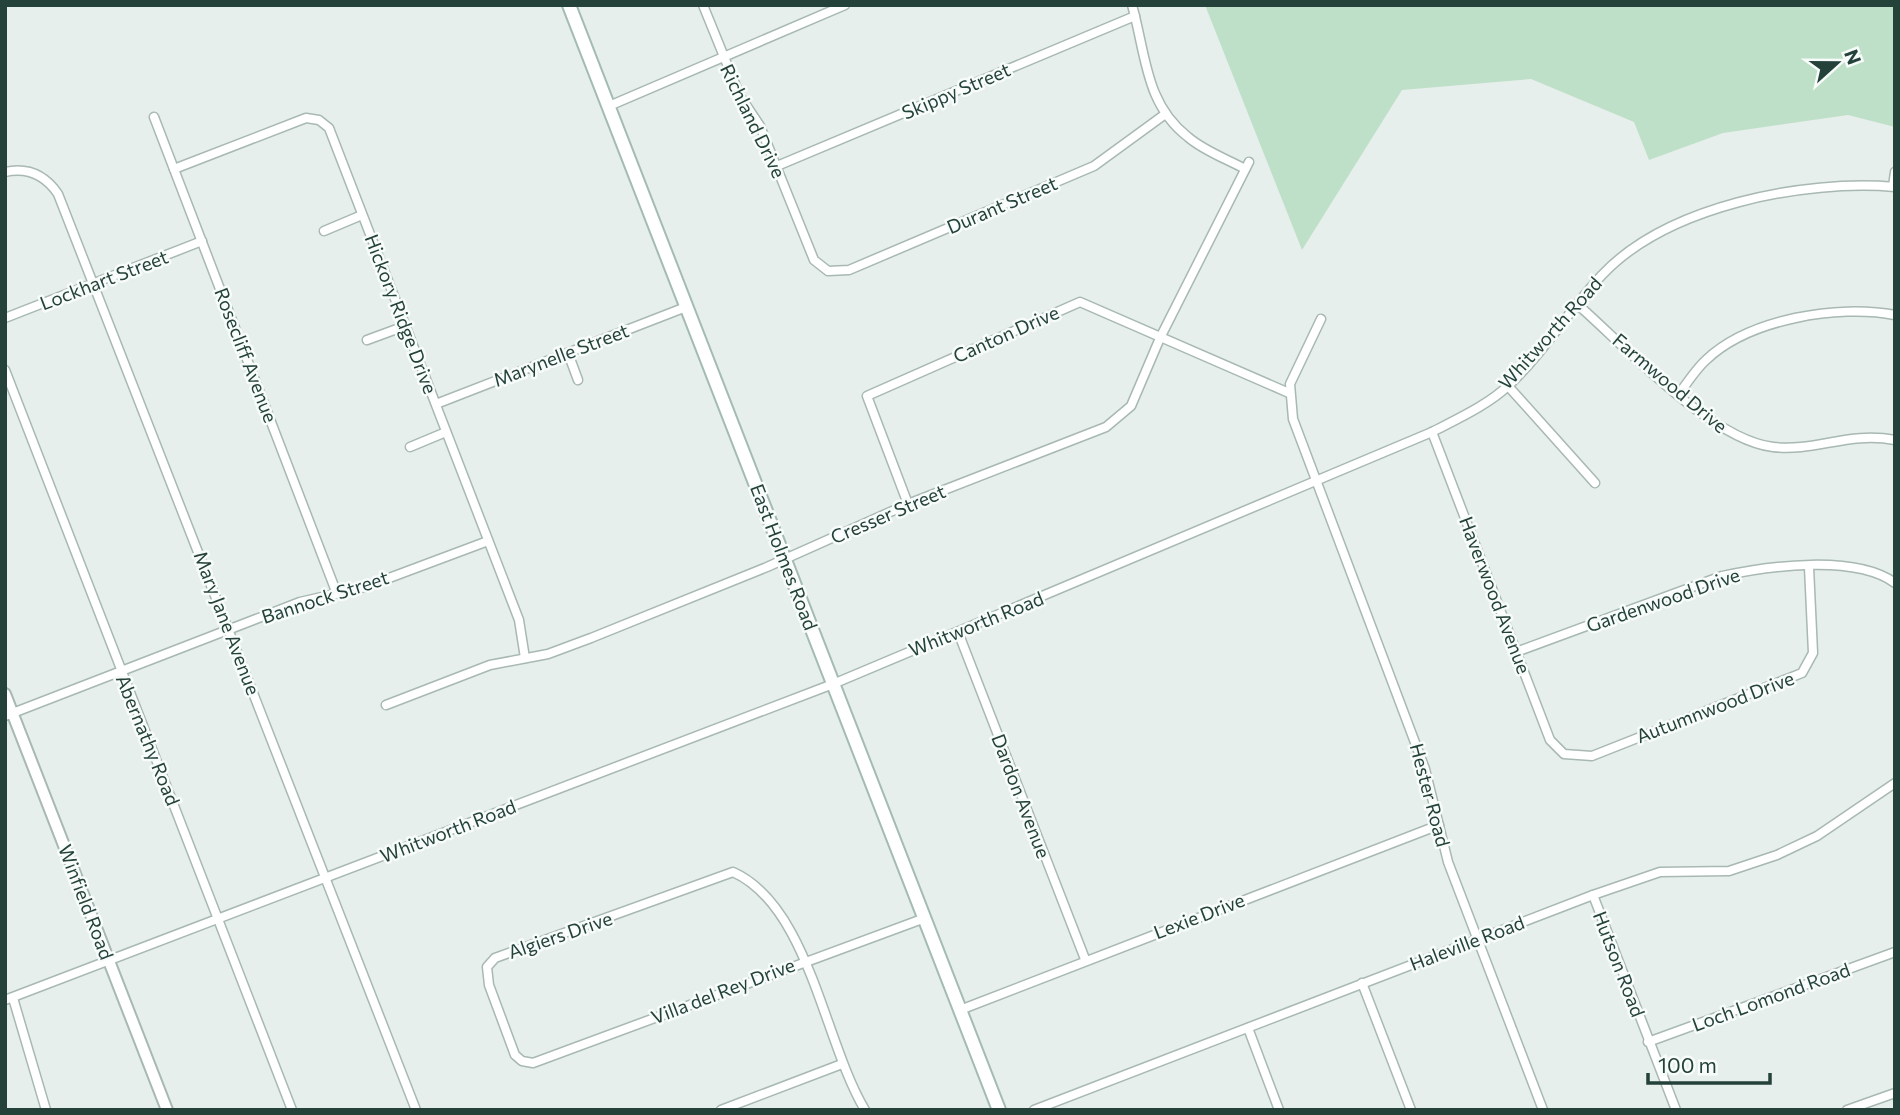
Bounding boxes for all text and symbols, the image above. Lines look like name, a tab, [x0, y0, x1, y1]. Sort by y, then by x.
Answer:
north arrow	[1802, 28, 1872, 98]
text: N	[1840, 46, 1867, 68]
street label: Skippy Street	[898, 57, 1014, 124]
street label: Richland Drive	[716, 60, 791, 182]
street label: Durant Street	[943, 171, 1061, 238]
street label: Hickory Ridge Drive	[360, 231, 442, 397]
street label: Lockhart Street	[36, 244, 171, 315]
street label: Whitworth Road	[1493, 272, 1606, 394]
street label: Rosecliff Avenue	[210, 284, 283, 426]
street label: Canton Drive	[949, 300, 1062, 367]
street label: Marynelle Street	[490, 318, 632, 391]
street label: Farmwood Drive	[1608, 328, 1732, 437]
street label: Cresser Street	[827, 479, 949, 548]
street label: East Holmes Road	[746, 480, 823, 633]
street label: Haverwood Avenue	[1455, 513, 1536, 677]
street label: Mary Jane Avenue	[189, 548, 266, 698]
street label: Gardenwood Drive	[1583, 562, 1743, 637]
street label: Bannock Street	[258, 565, 392, 628]
street label: Whitworth Road	[905, 586, 1047, 661]
street label: Autumnwood Drive	[1633, 666, 1797, 747]
street label: Abernathy Road	[112, 671, 185, 809]
street label: Dardon Avenue	[987, 730, 1056, 861]
street label: Hester Road	[1406, 741, 1455, 849]
street label: Whitworth Road	[377, 794, 519, 867]
street label: Winfield Road	[54, 841, 119, 963]
street label: Lexie Drive	[1150, 888, 1247, 943]
street label: Algiers Drive	[505, 906, 615, 963]
street label: Hutson Road	[1589, 908, 1650, 1020]
street label: Haleville Road	[1406, 910, 1527, 975]
street label: Villa del Rey Drive	[648, 953, 798, 1028]
street label: Loch Lomond Road	[1689, 957, 1853, 1036]
scale bar	[1648, 1042, 1770, 1086]
text: 100 m	[1658, 1052, 1717, 1077]

